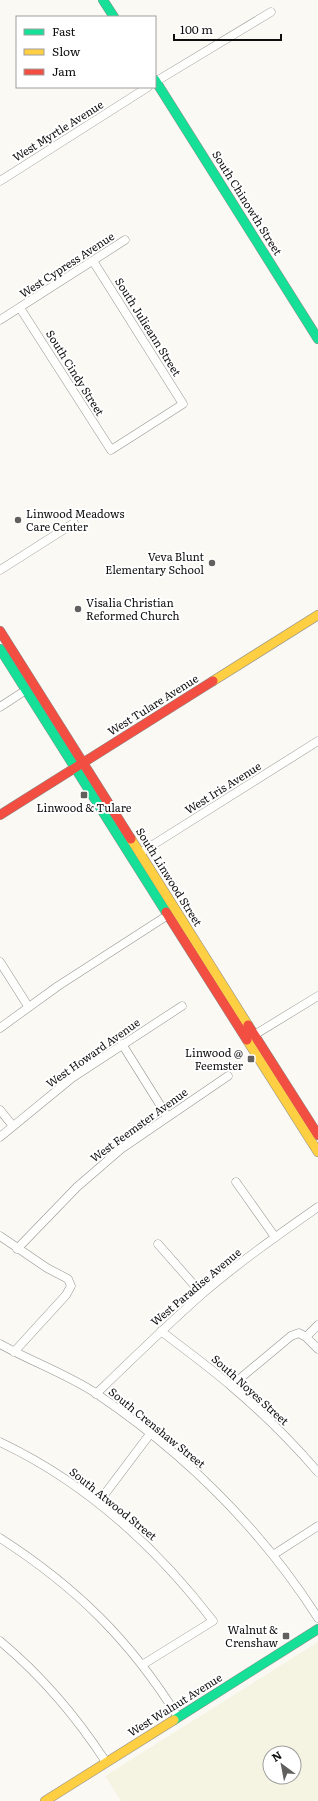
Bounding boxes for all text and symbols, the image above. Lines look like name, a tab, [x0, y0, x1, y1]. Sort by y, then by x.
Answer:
legend	[16, 16, 156, 88]
scale bar	[174, 16, 281, 42]
text: 100 m	[180, 20, 213, 38]
text: Fast	[52, 22, 76, 40]
text: Slow	[52, 42, 81, 60]
text: Jam	[52, 62, 77, 80]
street label: West Myrtle Avenue	[9, 96, 106, 165]
street label: South Chinowth Street	[209, 147, 287, 258]
street label: West Cypress Avenue	[16, 227, 117, 301]
street label: South Julieann Street	[112, 274, 186, 379]
street label: South Cindy Street	[43, 326, 109, 419]
place label: Linwood Meadows Care Center	[26, 505, 124, 534]
marker: Linwood Meadows Care Center	[13, 515, 23, 525]
place label: Veva Blunt Elementary School	[105, 548, 205, 577]
marker: Veva Blunt Elementary School	[207, 558, 217, 568]
place label: Visalia Christian Reformed Church	[86, 594, 180, 623]
marker: Visalia Christian Reformed Church	[73, 604, 83, 614]
street label: West Tulare Avenue	[104, 670, 201, 739]
street label: West Iris Avenue	[181, 757, 264, 817]
marker: Linwood & Tulare	[79, 790, 89, 800]
place label: Linwood & Tulare	[37, 799, 132, 815]
street label: South Linwood Street	[133, 824, 207, 929]
street label: West Howard Avenue	[42, 1014, 143, 1091]
place label: Linwood @ Feemster	[185, 1044, 244, 1073]
marker: Linwood @ Feemster	[246, 1054, 256, 1064]
street label: West Feemster Avenue	[86, 1083, 191, 1165]
street label: West Paradise Avenue	[147, 1243, 244, 1329]
street label: South Noyes Street	[209, 1350, 293, 1429]
street label: South Crenshaw Street	[106, 1383, 210, 1472]
street label: South Atwood Street	[67, 1463, 161, 1544]
place label: Walnut & Crenshaw	[225, 1621, 279, 1650]
marker: Walnut & Crenshaw	[281, 1631, 291, 1641]
street label: West Walnut Avenue	[124, 1668, 225, 1740]
north arrow	[262, 1745, 302, 1785]
text: N	[268, 1746, 284, 1765]

